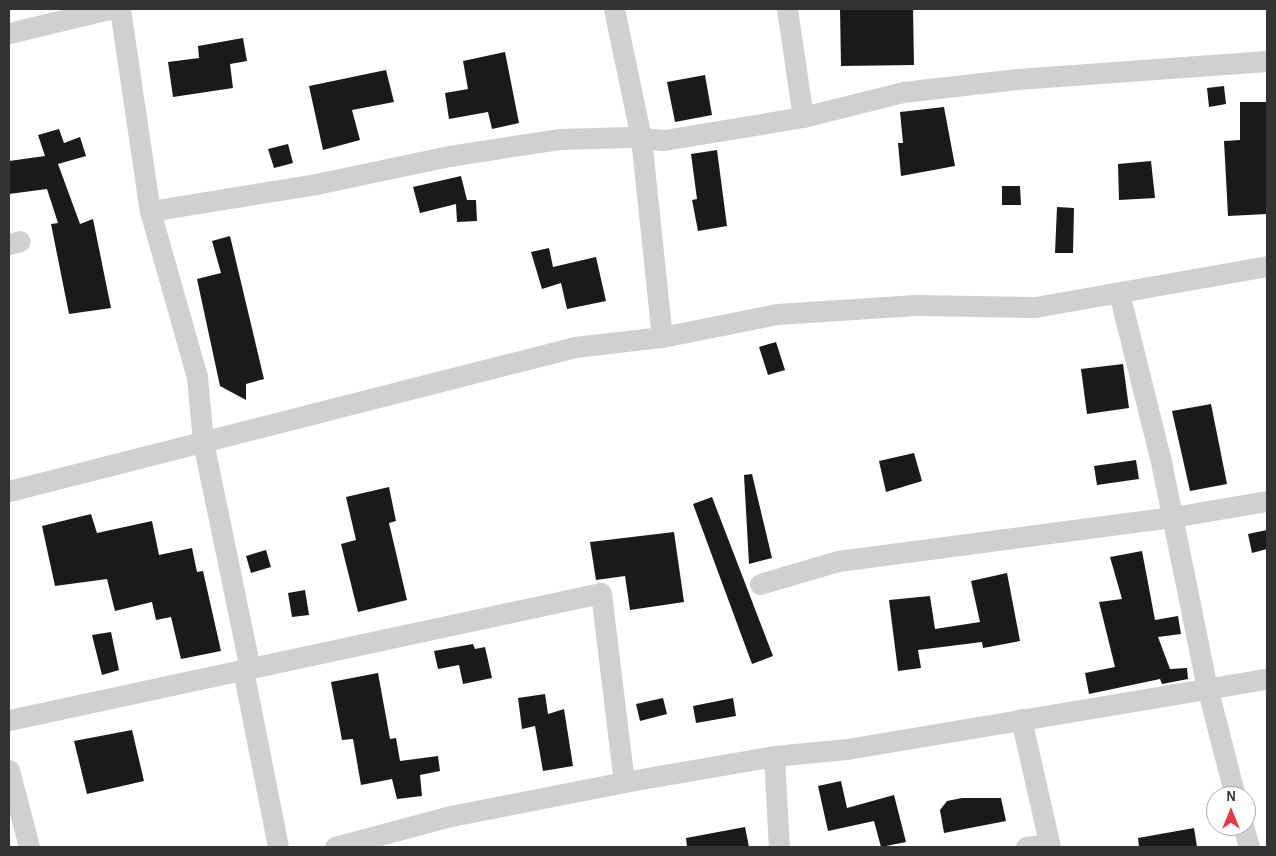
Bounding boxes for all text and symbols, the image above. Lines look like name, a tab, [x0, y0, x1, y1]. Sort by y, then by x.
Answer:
north arrow	[1206, 786, 1256, 836]
text: N	[1226, 790, 1236, 804]

